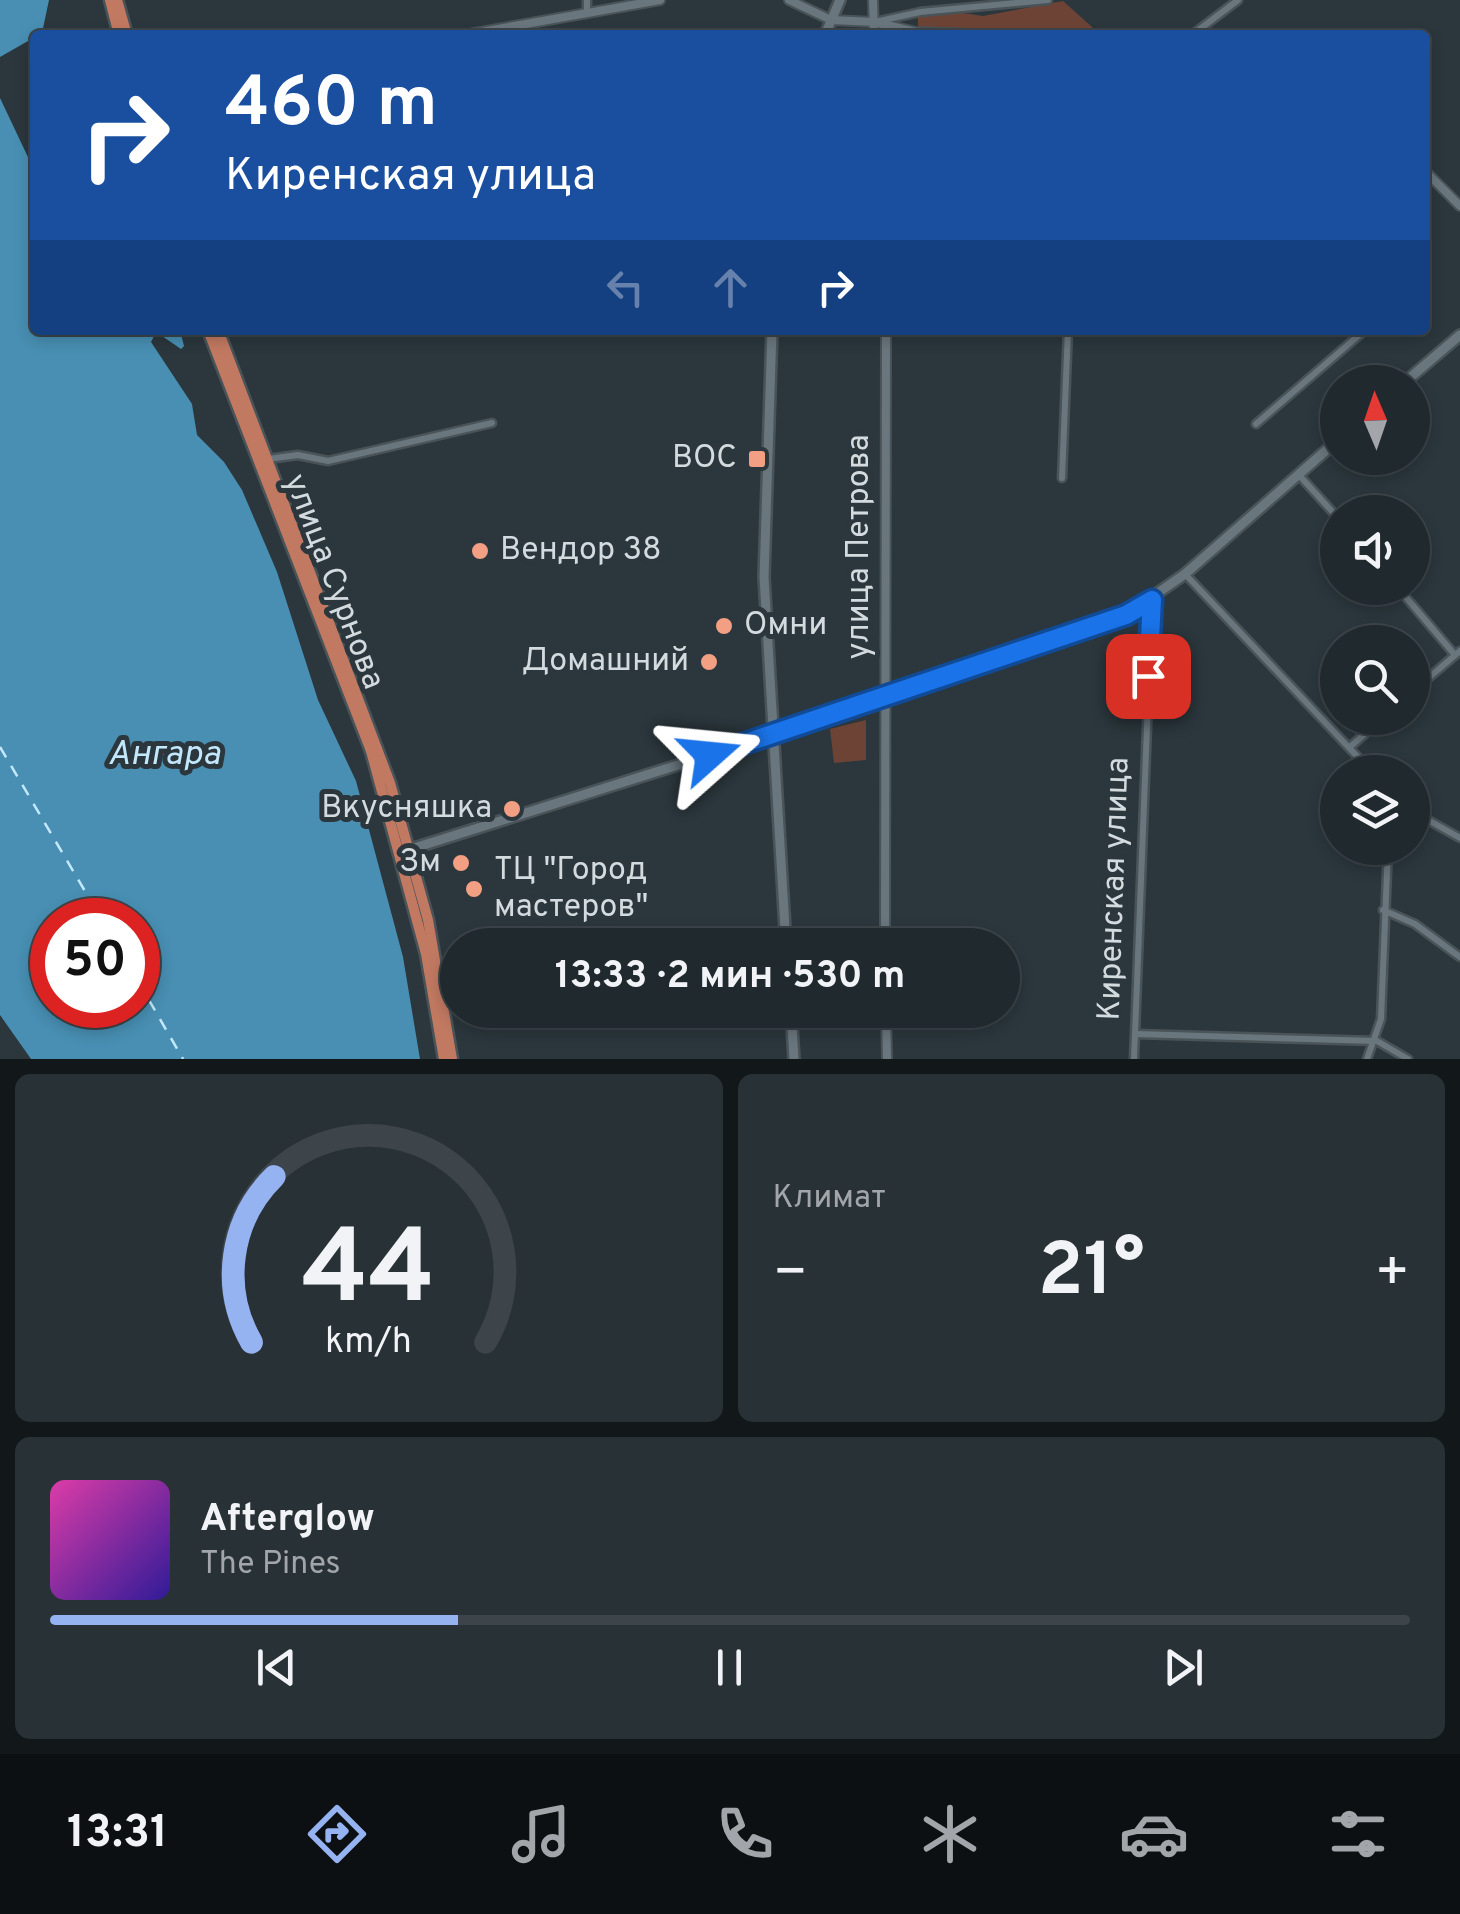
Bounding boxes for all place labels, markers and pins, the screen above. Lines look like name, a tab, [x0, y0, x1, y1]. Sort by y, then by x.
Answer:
place label: ВОС	[672, 439, 737, 479]
marker: ВОС	[746, 448, 768, 470]
place label: Вендор 38	[500, 531, 662, 571]
marker: Вендор 38	[469, 540, 491, 562]
place label: Омни	[744, 606, 827, 646]
marker: Омни	[713, 615, 735, 637]
pin	[1106, 634, 1191, 719]
place label: Домашний	[522, 642, 689, 682]
marker: Домашний	[698, 651, 720, 673]
place label: Вкусняшка	[321, 789, 492, 829]
marker: Вкусняшка	[501, 798, 523, 820]
place label: Зм	[399, 843, 441, 883]
place label: ТЦ "Город мастеров"	[494, 851, 648, 928]
marker: Зм	[450, 852, 472, 874]
marker: ТЦ "Город мастеров"	[463, 878, 485, 900]

